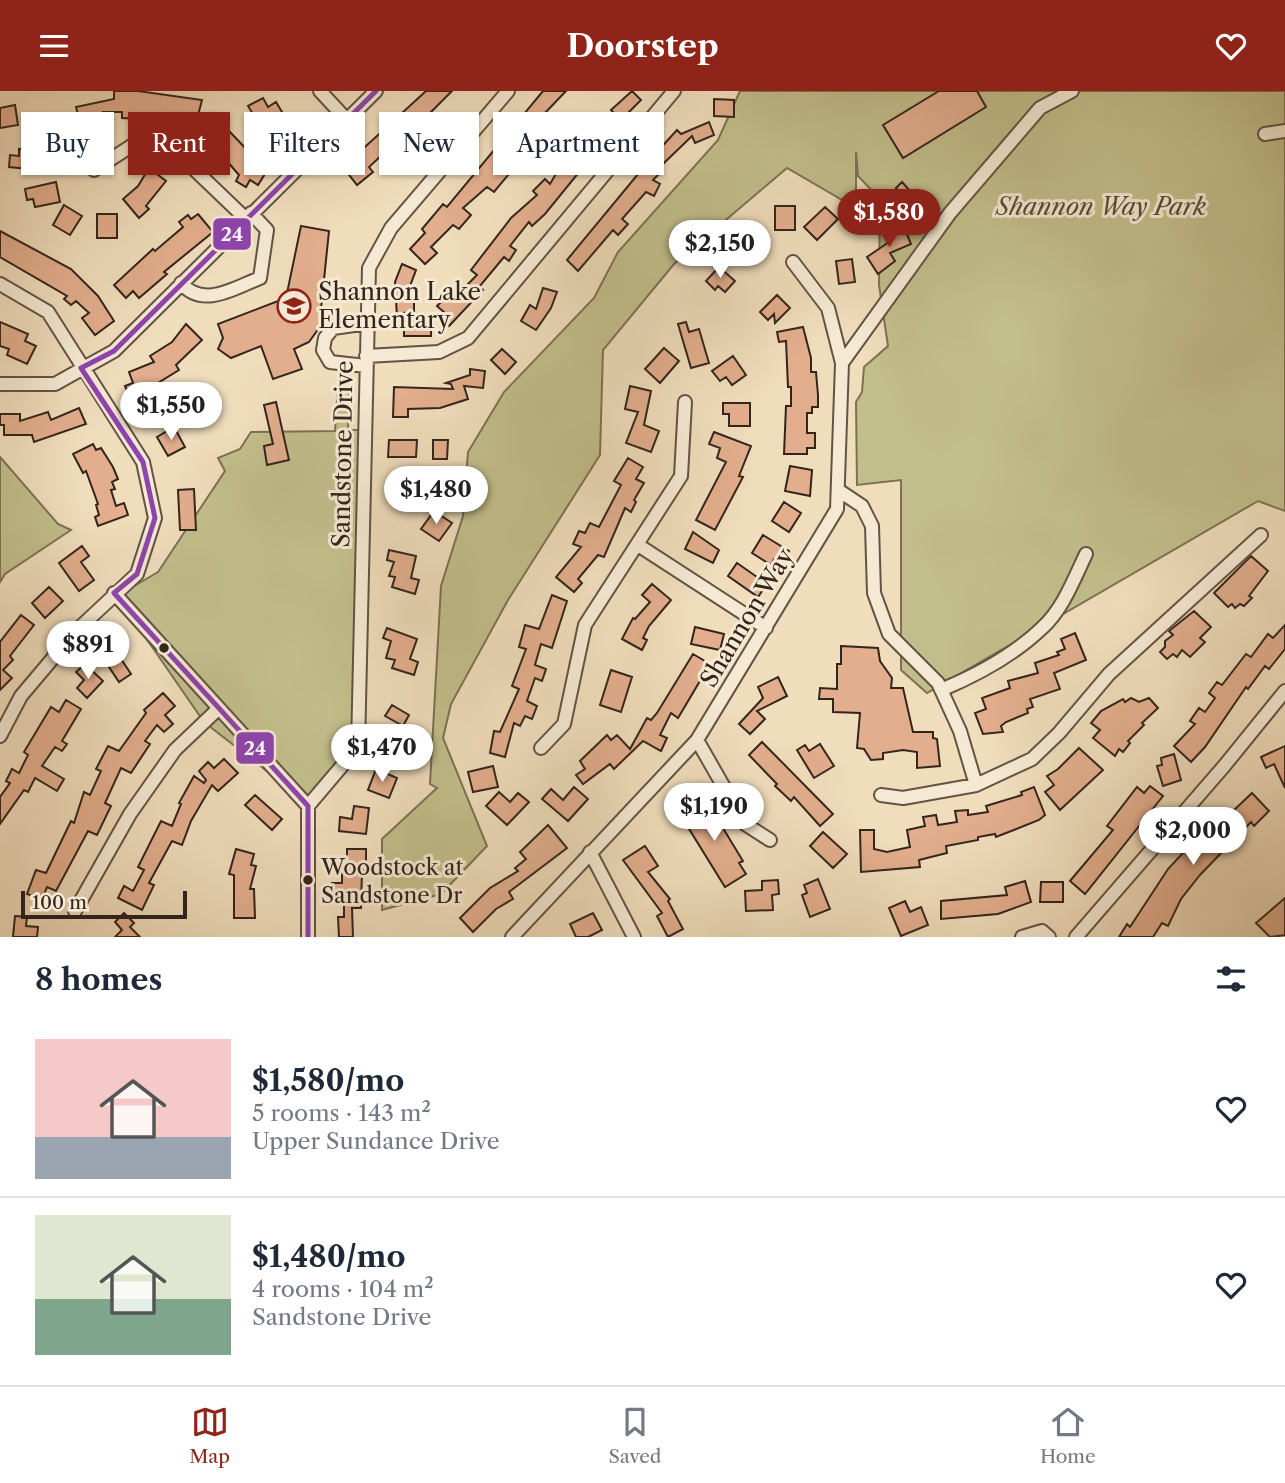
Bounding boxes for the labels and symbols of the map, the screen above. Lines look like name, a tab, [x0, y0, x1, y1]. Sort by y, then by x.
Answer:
pin: $1,580	[832, 190, 946, 249]
park label: Shannon Way Park	[994, 192, 1207, 221]
line badge: 24	[212, 217, 252, 251]
pin: $2,150	[663, 221, 777, 280]
text: 24	[221, 223, 243, 246]
place label: Shannon Lake Elementary	[318, 277, 481, 334]
school or university icon: Shannon Lake Elementary	[275, 287, 313, 325]
street label: Sandstone Drive	[326, 360, 359, 548]
pin: $1,550	[114, 383, 228, 442]
pin: $1,480	[379, 467, 493, 526]
street label: Shannon Way	[694, 542, 800, 692]
pin: $891	[47, 621, 129, 681]
unlabelled marker	[157, 641, 171, 655]
pin: $1,470	[325, 725, 439, 784]
line badge: 24	[235, 731, 275, 765]
text: 24	[244, 737, 266, 760]
pin: $1,190	[657, 783, 771, 843]
pin: $2,000	[1136, 807, 1250, 867]
place label: Woodstock at Sandstone Dr	[320, 854, 464, 909]
marker: Woodstock at Sandstone Dr	[301, 873, 315, 887]
scale bar	[21, 888, 187, 920]

